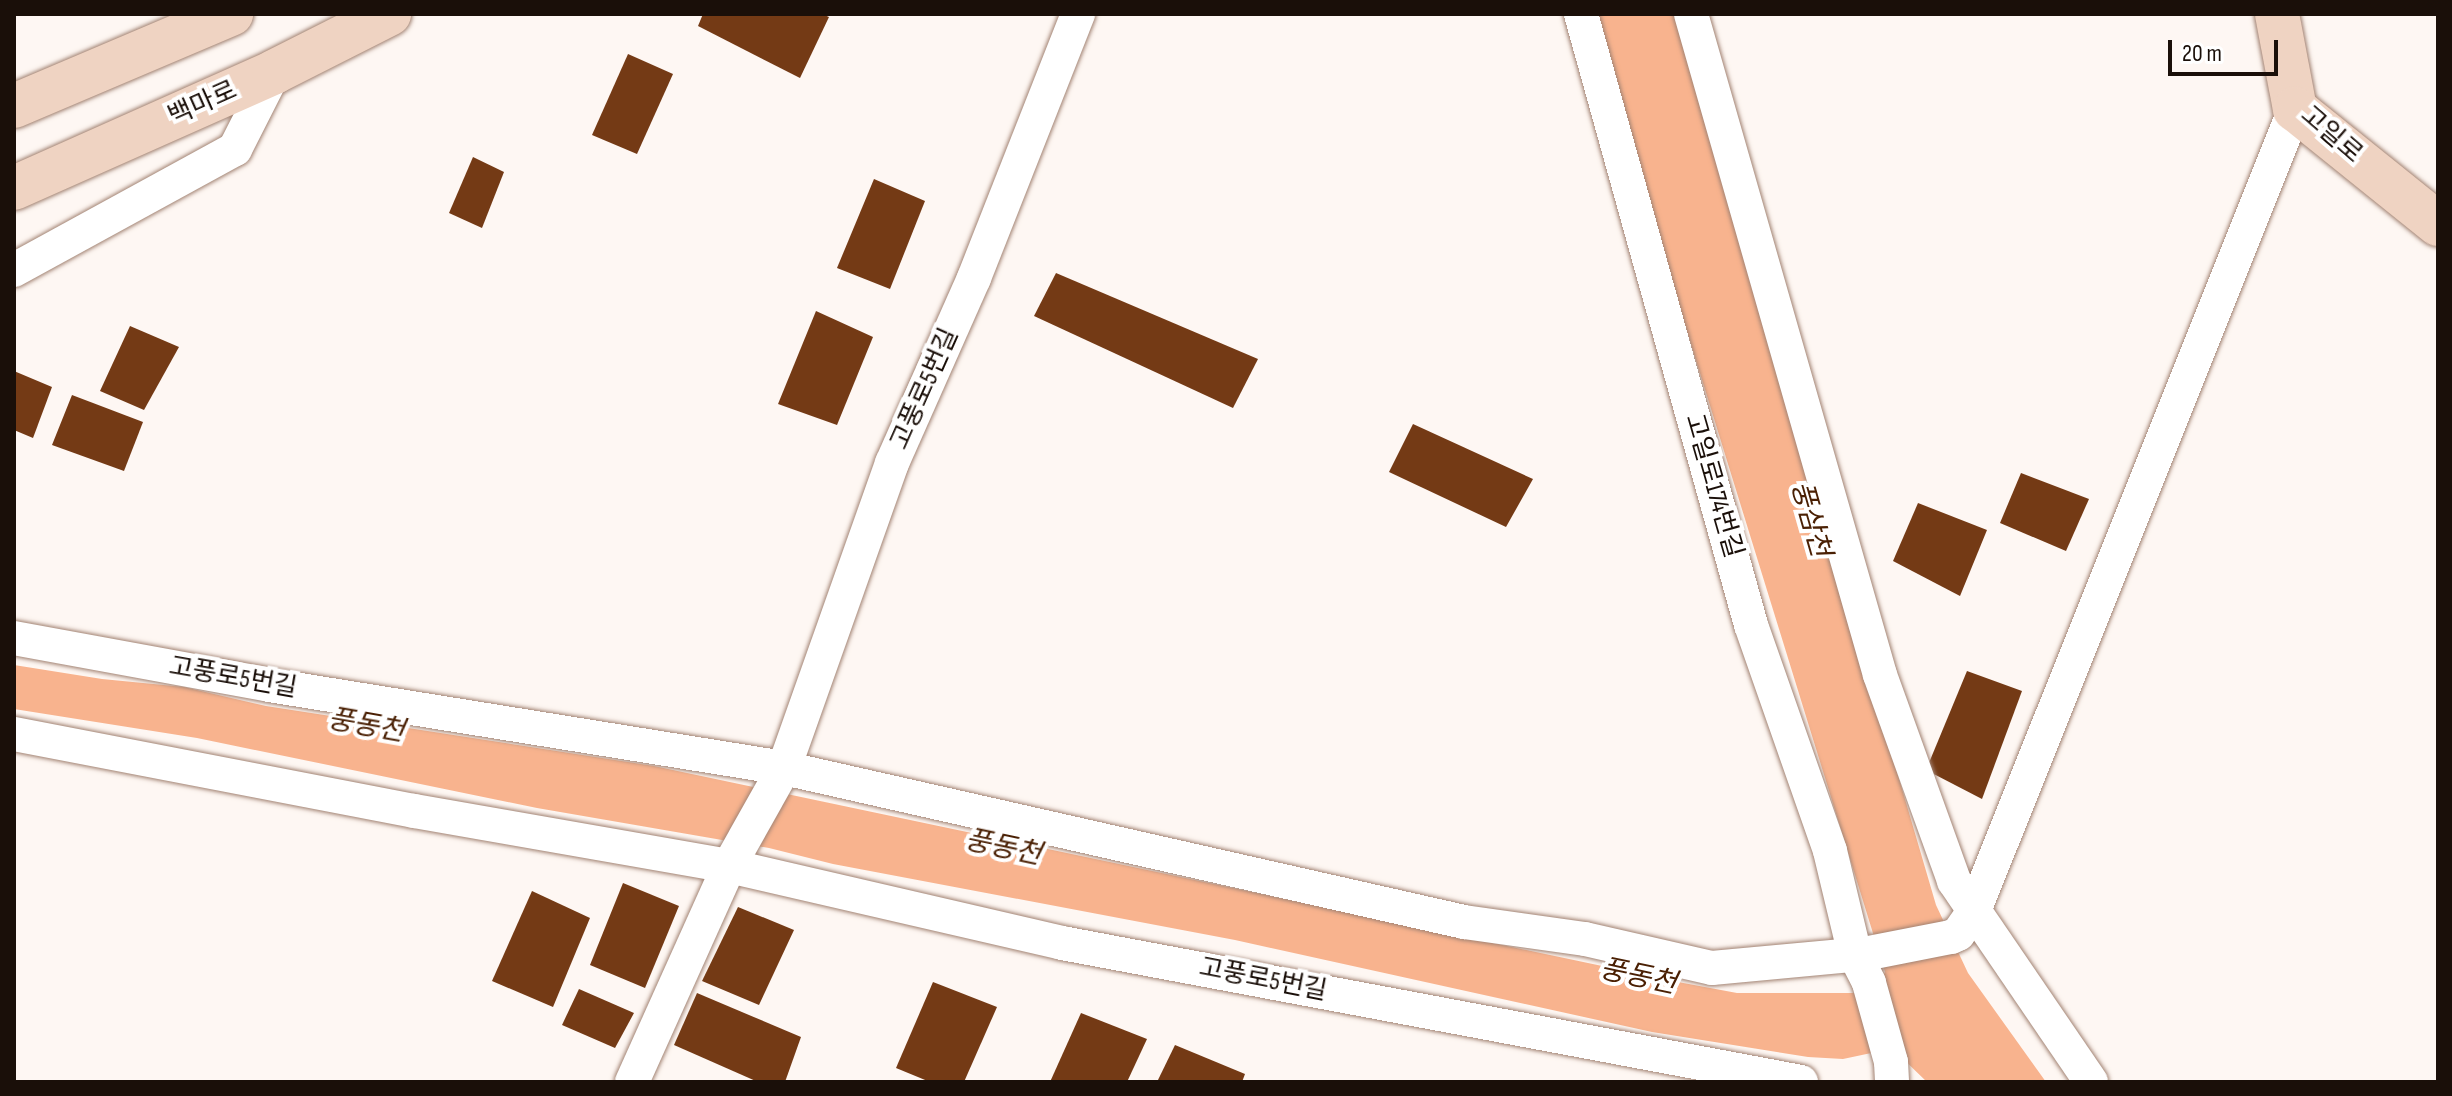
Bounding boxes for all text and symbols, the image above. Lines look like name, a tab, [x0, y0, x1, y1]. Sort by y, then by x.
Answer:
scale bar	[2172, 24, 2282, 74]
text: 20 m	[2182, 39, 2222, 68]
street label: 백마로	[164, 75, 242, 133]
street label: 고일로	[2294, 100, 2368, 170]
street label: 고풍로5번길	[884, 323, 966, 455]
street label: 고일로174번길	[1678, 410, 1748, 562]
water label: 풍삼천	[1783, 477, 1837, 561]
street label: 고풍로5번길	[166, 651, 300, 705]
water label: 풍동천	[325, 703, 407, 749]
water label: 풍동천	[962, 824, 1044, 872]
street label: 고풍로5번길	[1196, 952, 1330, 1008]
water label: 풍동천	[1597, 953, 1679, 1001]

